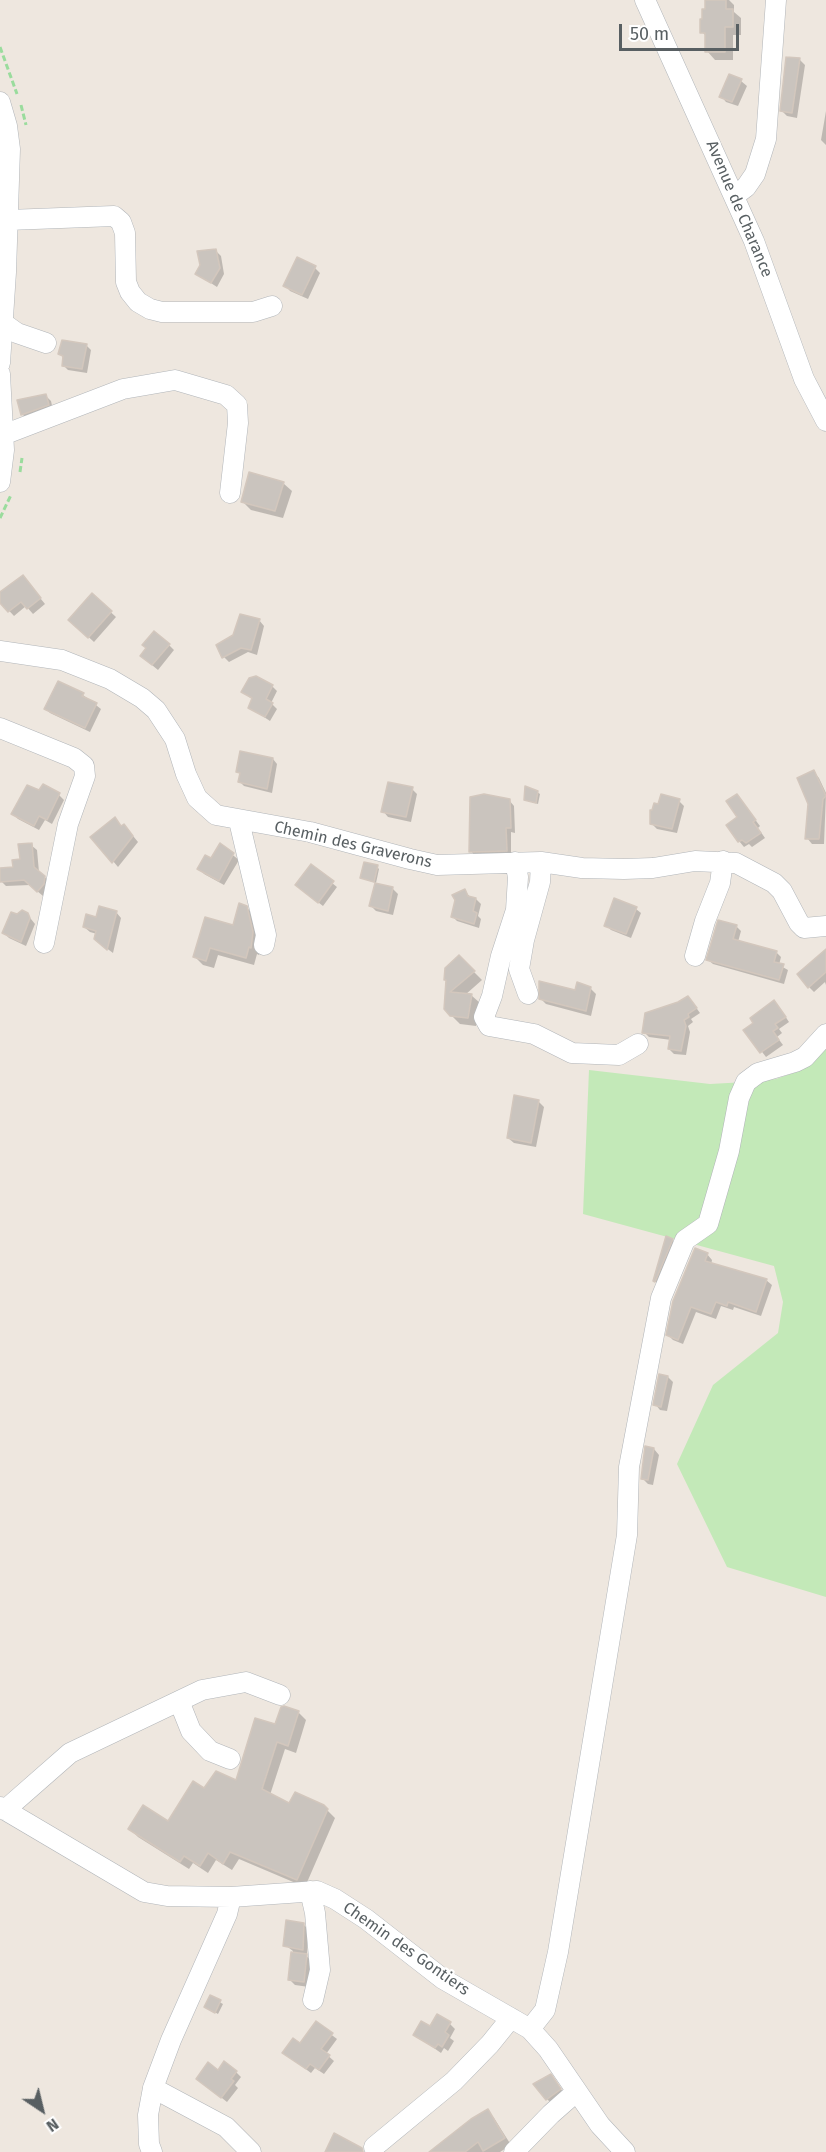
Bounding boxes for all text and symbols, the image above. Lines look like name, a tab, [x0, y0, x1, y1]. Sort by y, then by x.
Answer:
scale bar	[622, 12, 742, 50]
text: 50 m	[630, 23, 669, 45]
street label: Avenue de Charance	[702, 138, 776, 280]
street label: Chemin des Graverons	[272, 818, 434, 872]
street label: Chemin des Gontiers	[339, 1898, 473, 2000]
north arrow	[12, 2080, 72, 2140]
text: N	[43, 2114, 62, 2136]

